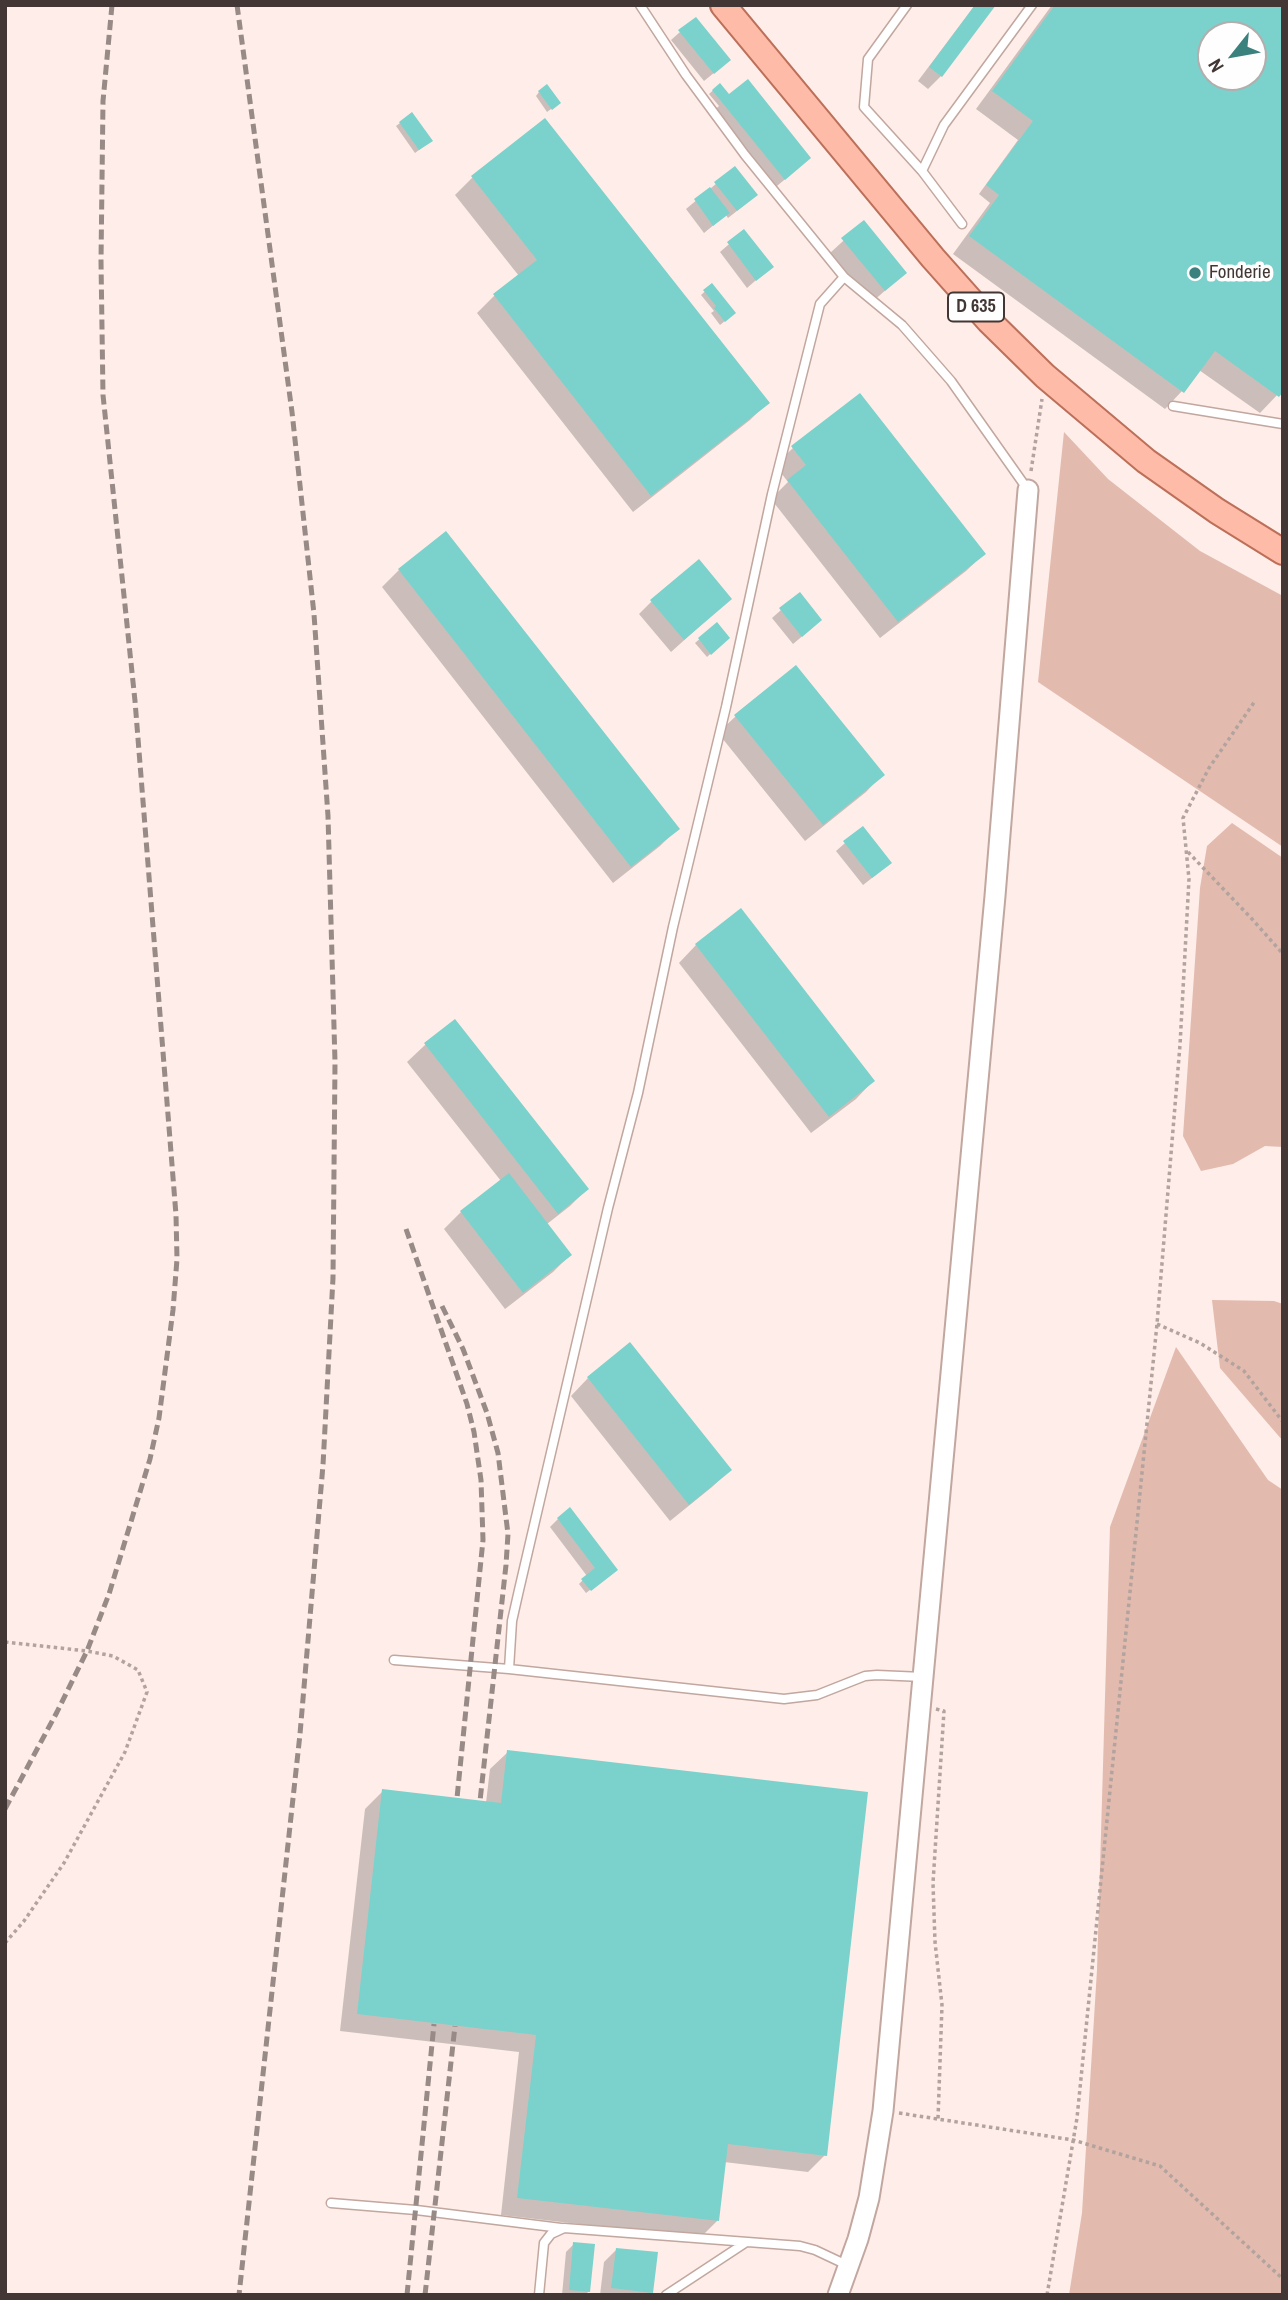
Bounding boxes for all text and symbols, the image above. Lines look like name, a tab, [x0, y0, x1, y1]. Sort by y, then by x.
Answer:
north arrow	[1197, 21, 1267, 91]
text: N	[1202, 54, 1230, 77]
place label: Fonderie	[1209, 262, 1271, 284]
marker: Fonderie	[1187, 265, 1203, 281]
road number: D 635	[948, 292, 1004, 321]

